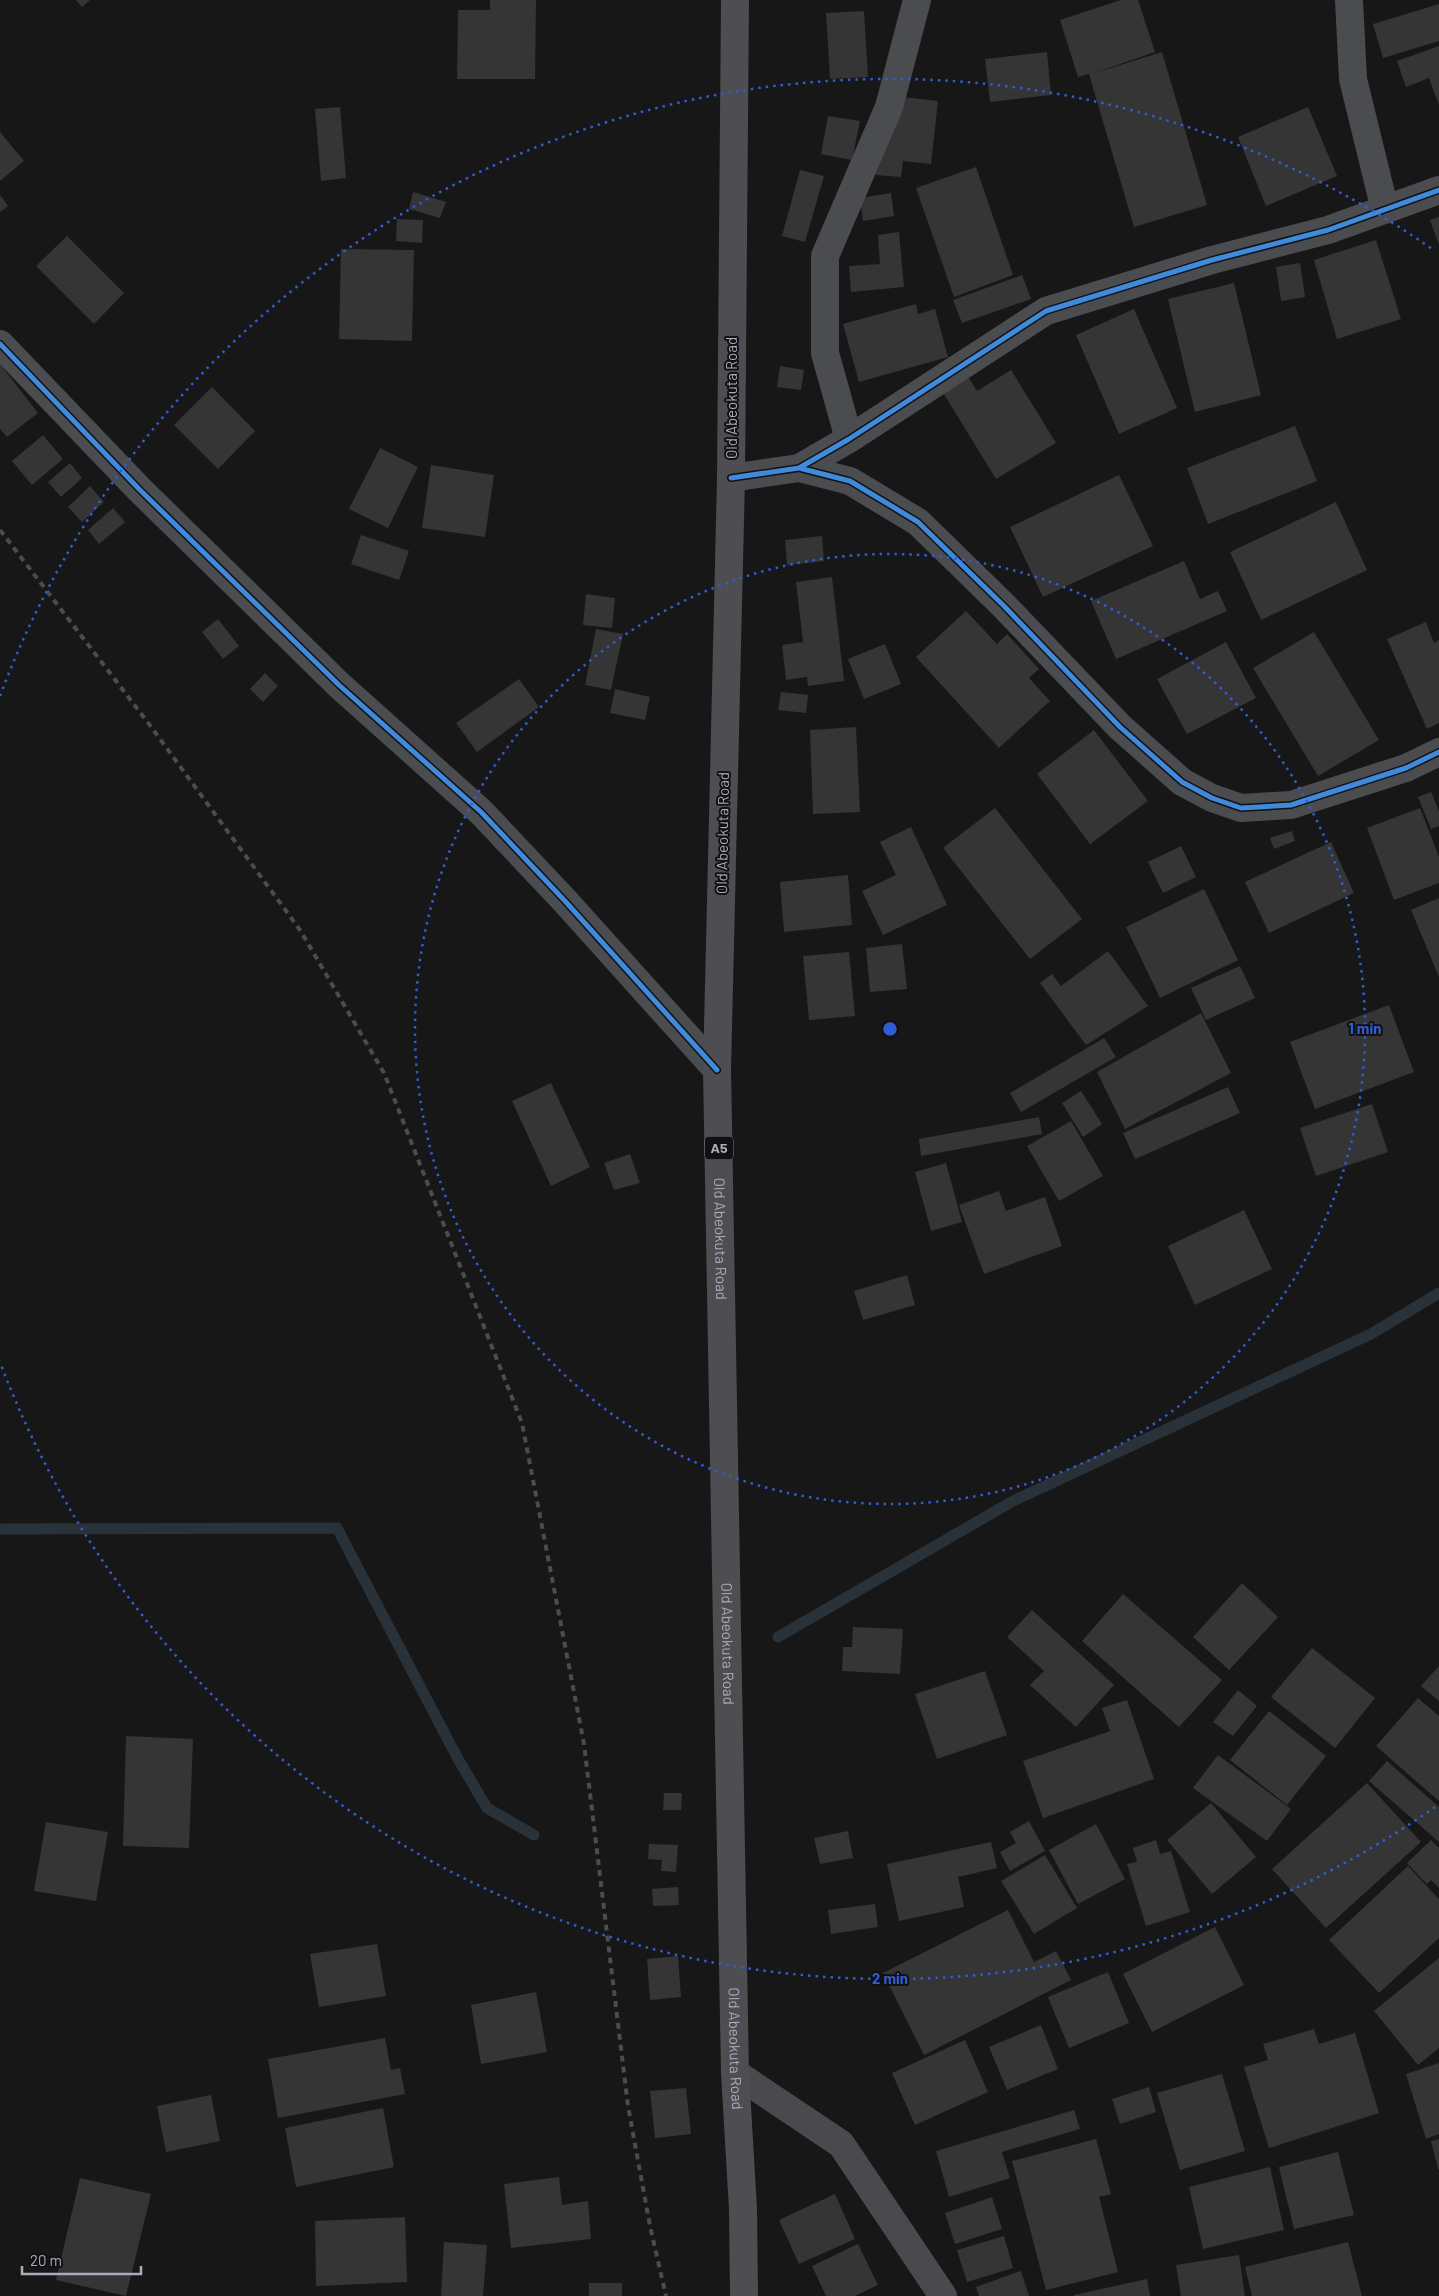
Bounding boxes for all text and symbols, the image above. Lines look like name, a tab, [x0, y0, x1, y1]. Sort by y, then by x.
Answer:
street label: Old Abeokuta Road	[722, 337, 740, 459]
street label: Old Abeokuta Road	[712, 772, 732, 894]
text: 1 min	[1349, 1019, 1381, 1037]
centre of rings	[881, 1020, 899, 1038]
road number: A5	[705, 1136, 733, 1160]
street label: Old Abeokuta Road	[711, 1177, 731, 1300]
street label: Old Abeokuta Road	[718, 1582, 738, 1705]
text: 2 min	[872, 1969, 908, 1987]
street label: Old Abeokuta Road	[725, 1987, 747, 2110]
scale bar	[22, 2244, 141, 2276]
text: 20 m	[30, 2251, 62, 2269]

